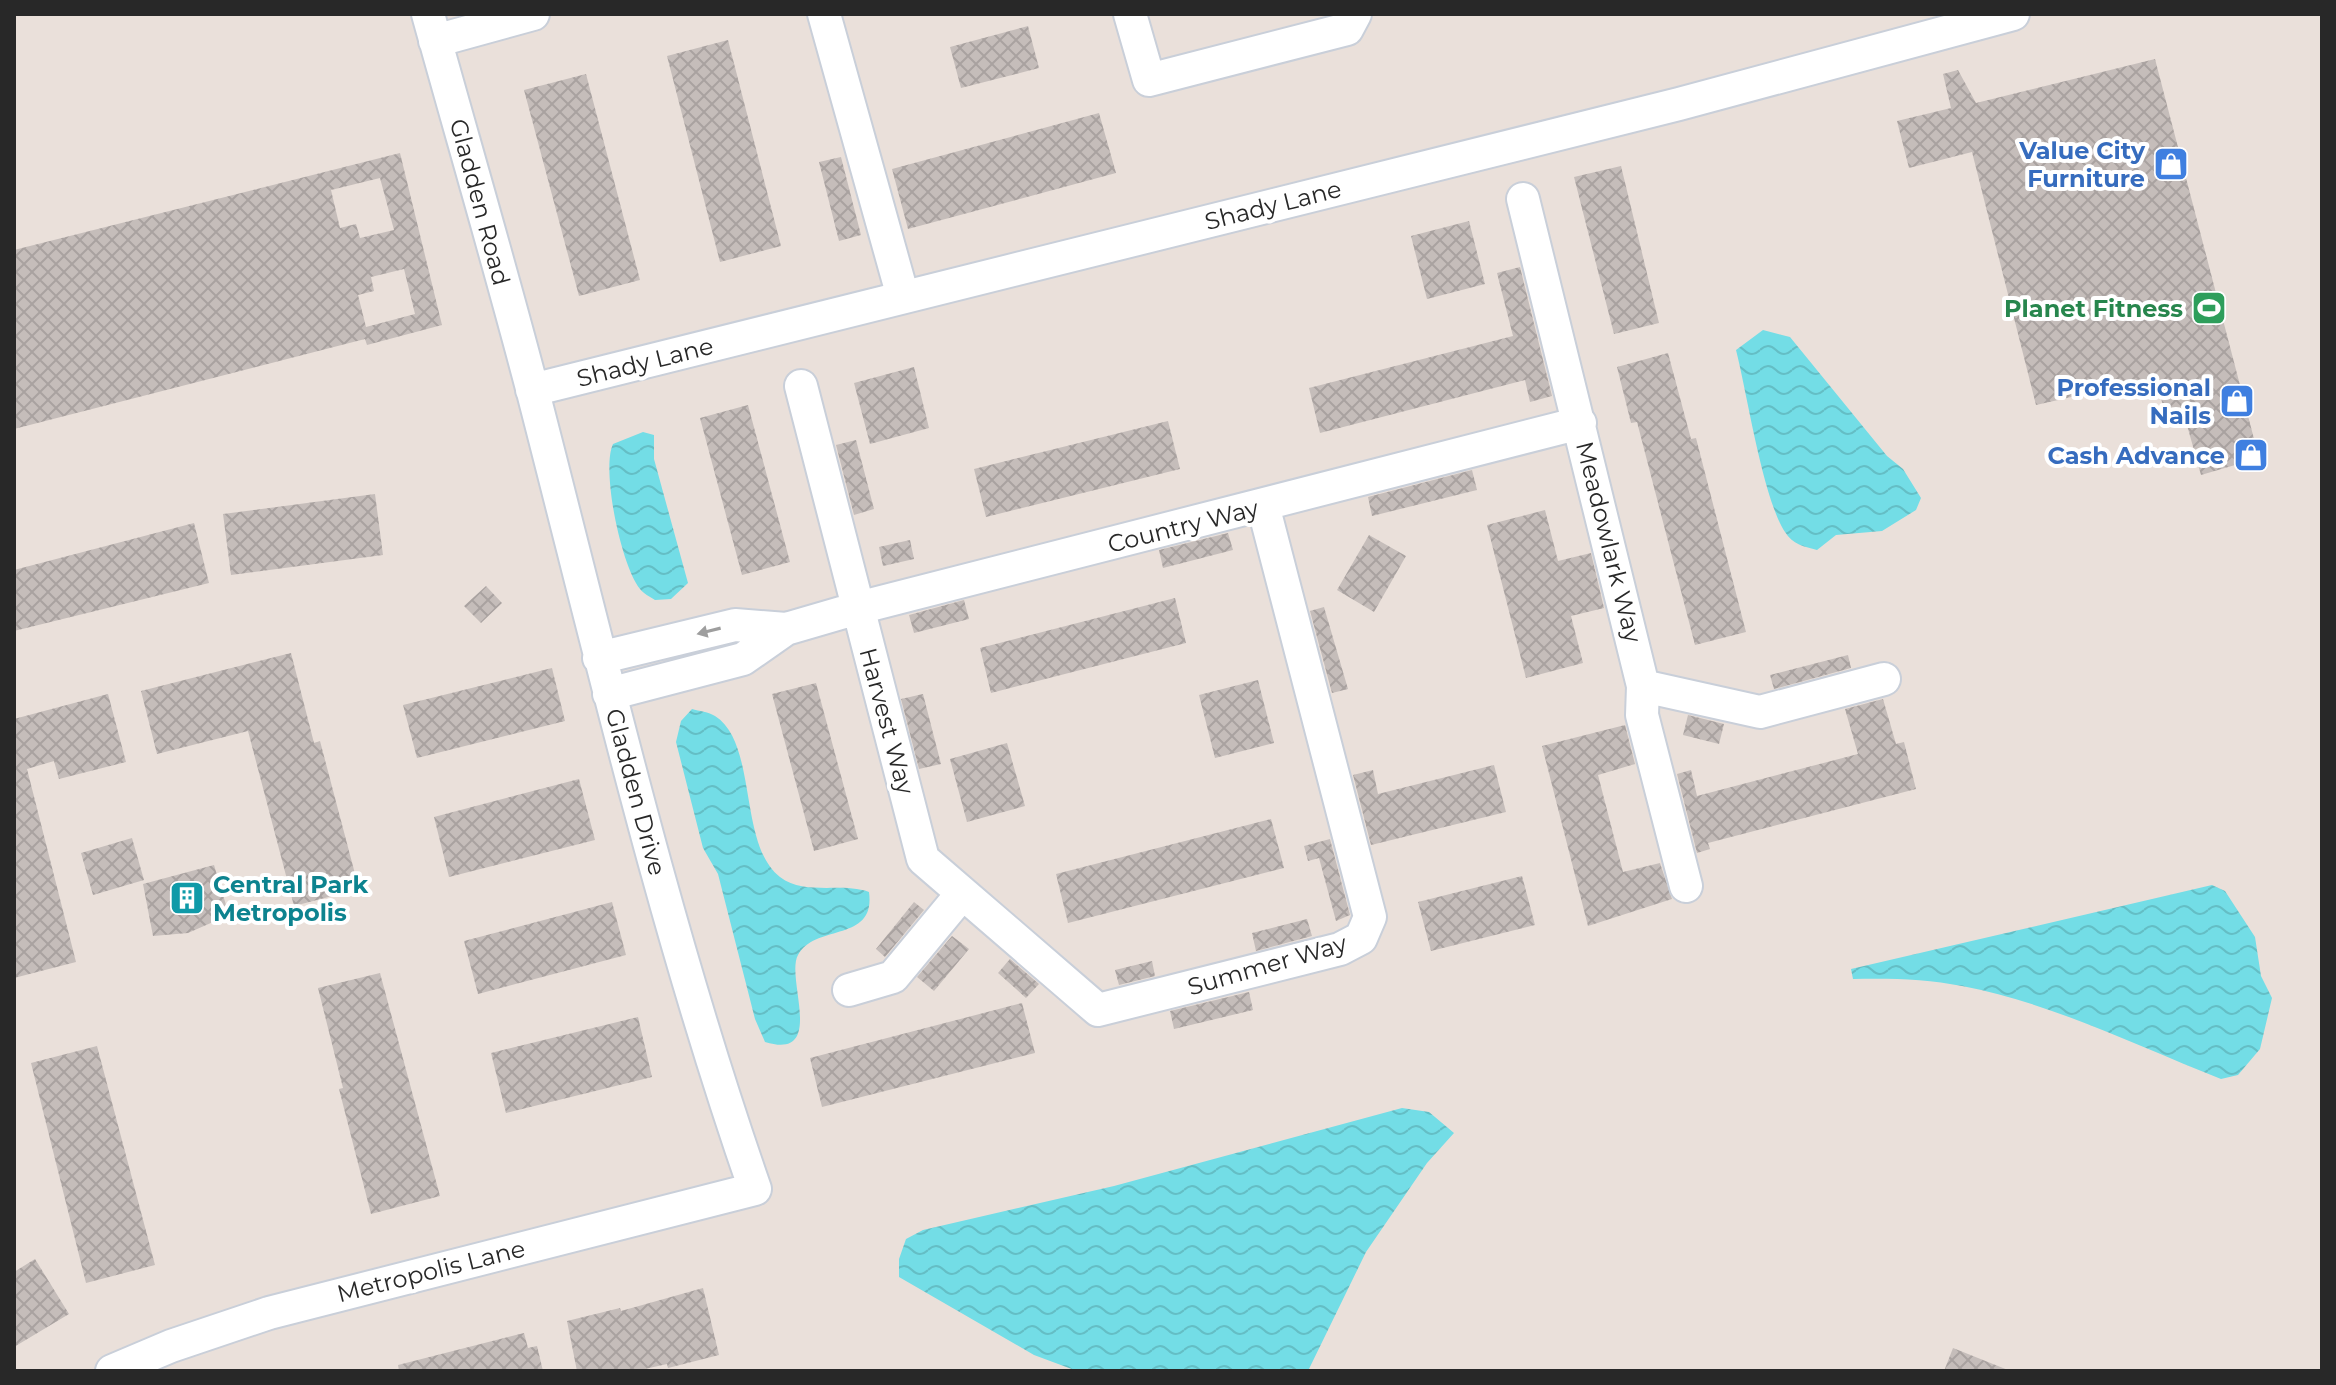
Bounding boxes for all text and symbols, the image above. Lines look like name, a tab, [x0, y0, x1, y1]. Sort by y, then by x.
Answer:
street label: Gladden Road	[444, 115, 516, 289]
place label: Value City Furniture	[2018, 136, 2146, 193]
shop icon: Value City Furniture	[2152, 145, 2190, 183]
street label: Shady Lane	[1202, 174, 1344, 236]
sports icon: Planet Fitness	[2190, 289, 2228, 327]
place label: Planet Fitness	[2004, 294, 2183, 323]
street label: Shady Lane	[574, 331, 716, 393]
place label: Professional Nails	[2057, 373, 2211, 430]
shop icon: Professional Nails	[2218, 382, 2256, 420]
shop icon: Cash Advance	[2232, 436, 2270, 474]
street label: Meadowlark Way	[1570, 439, 1648, 645]
place label: Cash Advance	[2047, 441, 2225, 470]
street label: Country Way	[1105, 493, 1261, 559]
one-way arrow	[697, 625, 722, 638]
street label: Harvest Way	[854, 645, 920, 797]
street label: Gladden Drive	[600, 705, 672, 879]
place label: Central Park Metropolis	[213, 870, 369, 927]
building icon: Central Park Metropolis	[168, 879, 206, 917]
street label: Summer Way	[1184, 928, 1350, 1002]
street label: Metropolis Lane	[334, 1234, 528, 1308]

